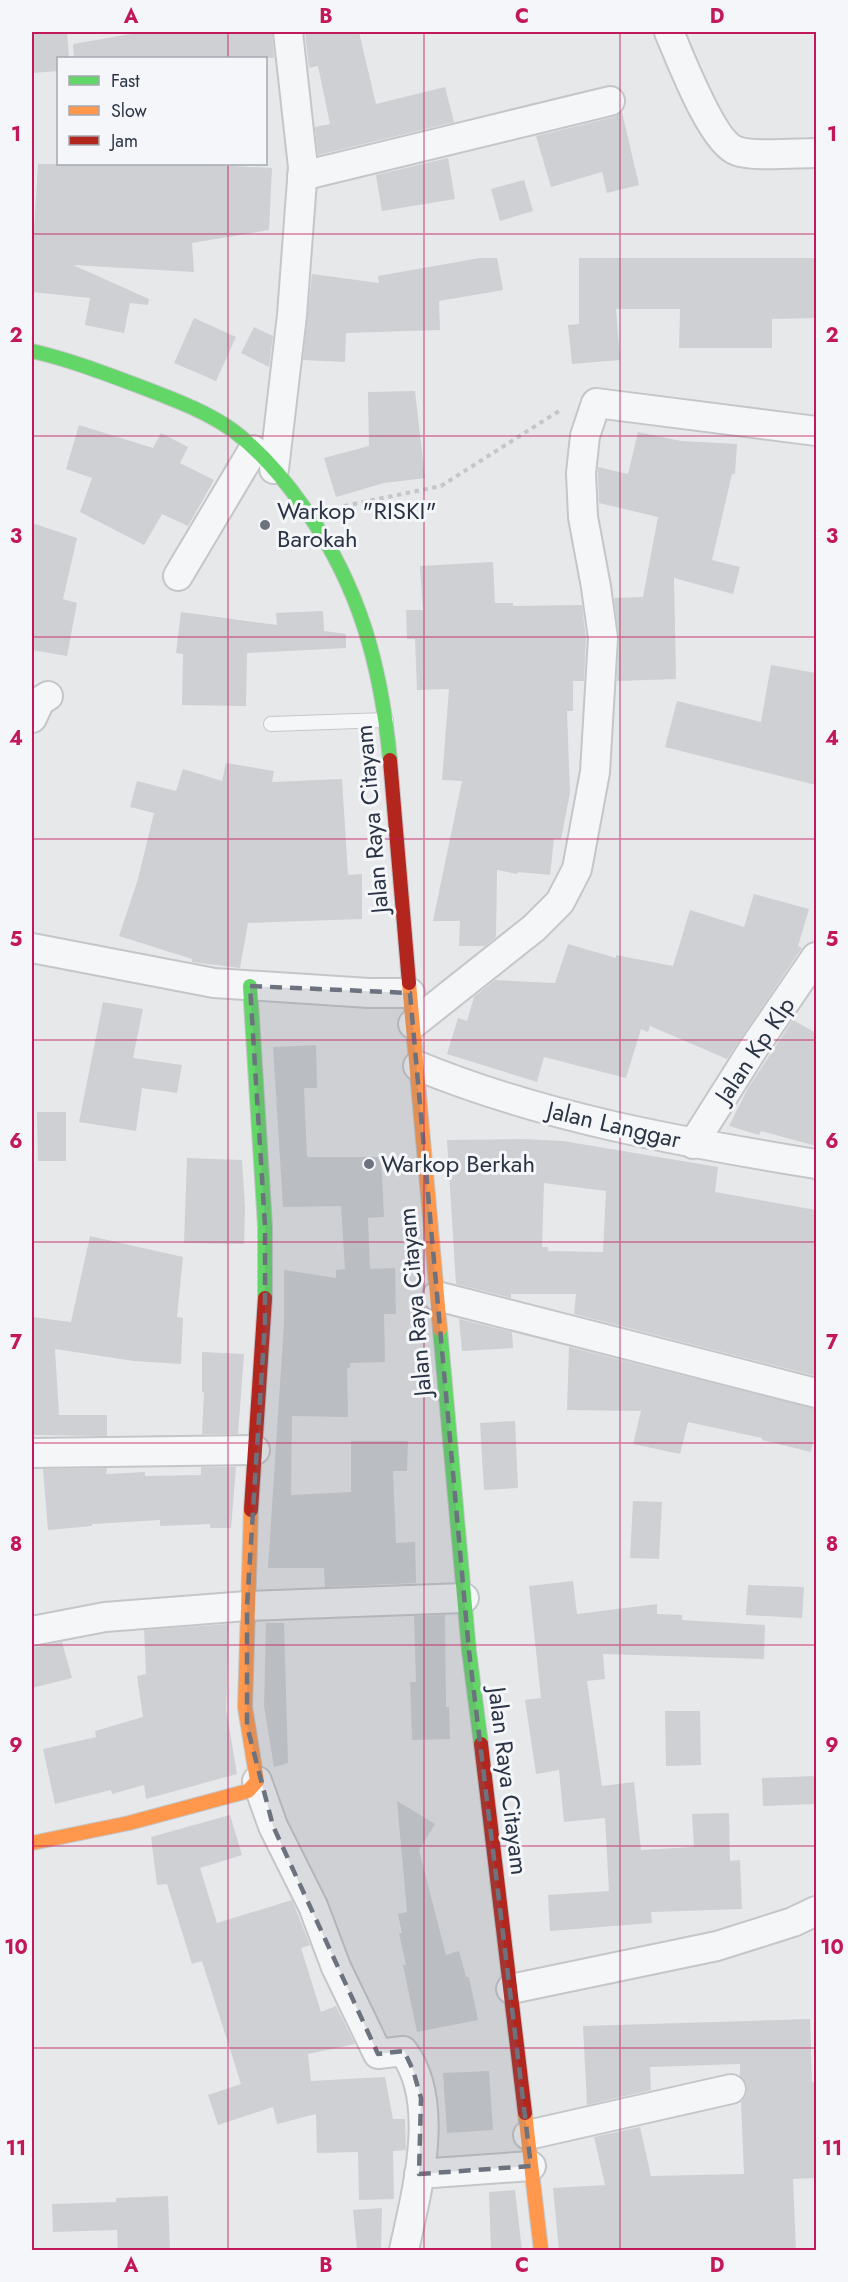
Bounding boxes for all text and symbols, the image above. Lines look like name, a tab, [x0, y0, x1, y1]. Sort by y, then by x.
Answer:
text: A	[123, 2, 139, 31]
text: B	[319, 2, 333, 31]
text: C	[515, 2, 529, 31]
text: D	[710, 2, 724, 31]
legend	[57, 57, 267, 165]
text: Fast	[111, 68, 140, 94]
text: Slow	[111, 98, 148, 124]
text: 1	[11, 120, 21, 149]
text: 1	[827, 120, 837, 149]
text: Jam	[109, 128, 138, 154]
text: 2	[9, 321, 23, 350]
text: 2	[825, 321, 839, 350]
place label: Warkop "RISKI" Barokah	[277, 493, 437, 556]
marker: Warkop "RISKI" Barokah	[258, 518, 272, 532]
text: 3	[10, 522, 22, 551]
text: 3	[826, 522, 838, 551]
street label: Jalan Raya Citayam	[346, 723, 397, 918]
text: 4	[9, 724, 23, 753]
text: 4	[825, 724, 839, 753]
text: 5	[10, 925, 23, 954]
text: 5	[826, 925, 839, 954]
street label: Jalan Kp Klp	[704, 990, 803, 1112]
street label: Jalan Langgar	[541, 1091, 685, 1157]
text: 6	[9, 1127, 23, 1156]
text: 6	[825, 1127, 839, 1156]
place label: Warkop Berkah	[381, 1146, 535, 1181]
marker: Warkop Berkah	[362, 1157, 376, 1171]
street label: Jalan Raya Citayam	[389, 1206, 440, 1401]
text: 7	[10, 1328, 23, 1357]
text: 7	[826, 1328, 839, 1357]
text: 8	[10, 1530, 22, 1559]
text: 8	[826, 1530, 838, 1559]
street label: Jalan Raya Citayam	[479, 1682, 537, 1877]
text: 9	[9, 1731, 23, 1760]
text: 9	[825, 1731, 839, 1760]
text: 10	[4, 1933, 28, 1962]
text: 10	[820, 1933, 844, 1962]
text: 11	[6, 2134, 26, 2163]
text: 11	[822, 2134, 842, 2163]
text: A	[123, 2251, 139, 2280]
text: B	[319, 2251, 333, 2280]
text: C	[515, 2251, 529, 2280]
text: D	[710, 2251, 724, 2280]

